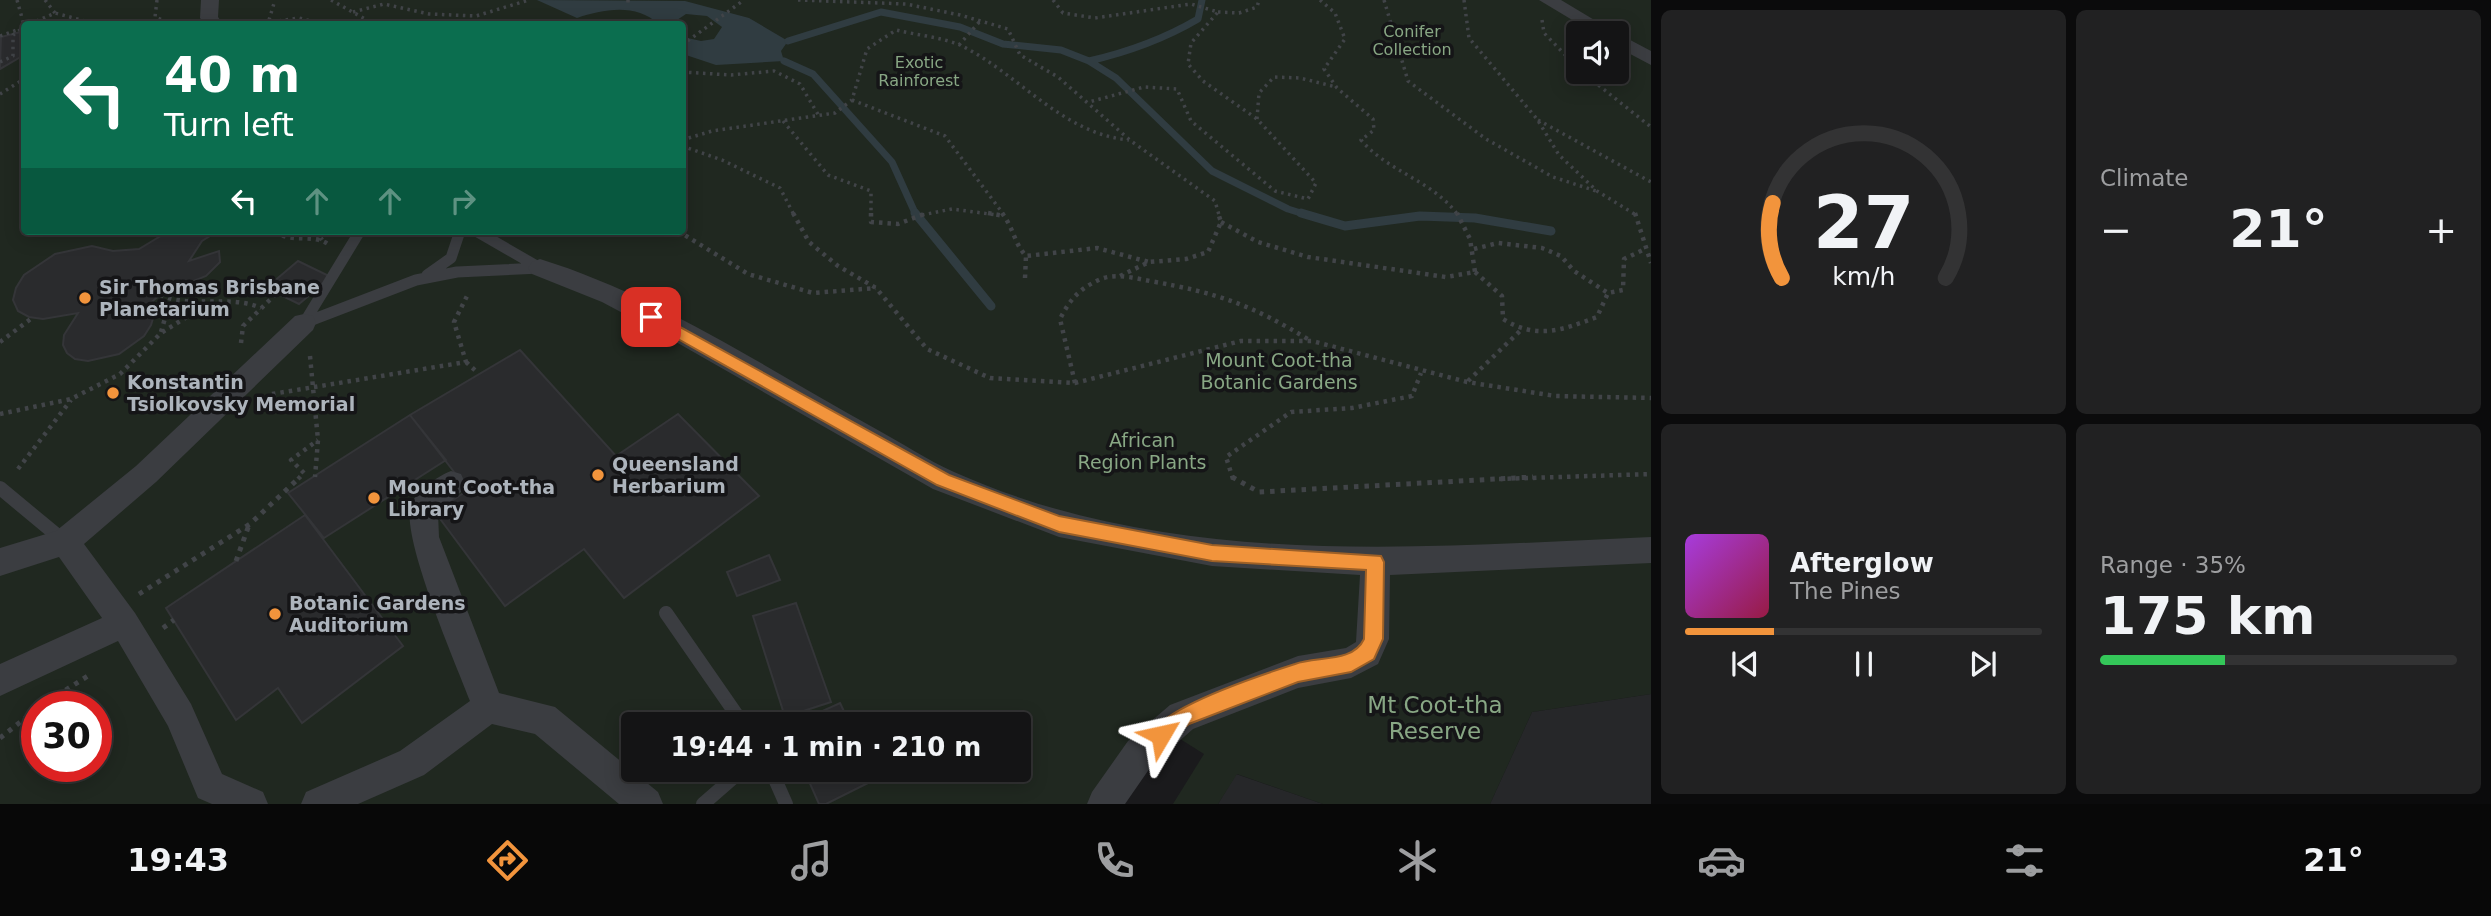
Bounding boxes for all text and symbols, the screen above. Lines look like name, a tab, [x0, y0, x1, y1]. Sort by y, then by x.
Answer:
map controls	[1566, 21, 1629, 84]
button: sound	[1566, 21, 1629, 84]
park label: Conifer Collection	[1372, 22, 1452, 59]
text: 40 m	[164, 47, 300, 104]
icon: left	[49, 49, 140, 140]
park label: Exotic Rainforest	[878, 53, 960, 90]
text: Turn left	[164, 106, 294, 144]
text: Climate	[2100, 165, 2189, 191]
text: 27	[1813, 180, 1914, 265]
icon: left	[225, 182, 263, 220]
icon: ahead	[298, 182, 336, 220]
icon: ahead	[371, 182, 409, 220]
icon: right	[444, 182, 482, 220]
text: 21°	[2229, 199, 2328, 259]
text: −	[2100, 208, 2132, 252]
text: +	[2425, 208, 2457, 252]
text: km/h	[1832, 262, 1895, 291]
place label: Sir Thomas Brisbane Planetarium	[99, 276, 320, 320]
pin	[621, 287, 681, 347]
marker: Sir Thomas Brisbane Planetarium	[77, 290, 93, 306]
icon: arrive	[632, 298, 670, 336]
park label: Mount Coot-tha Botanic Gardens	[1200, 349, 1358, 393]
place label: Konstantin Tsiolkovsky Memorial	[127, 371, 355, 415]
marker: Konstantin Tsiolkovsky Memorial	[105, 385, 121, 401]
park label: African Region Plants	[1078, 429, 1206, 473]
place label: Queensland Herbarium	[612, 453, 739, 497]
marker: Queensland Herbarium	[590, 467, 606, 483]
place label: Mount Coot-tha Library	[388, 476, 555, 520]
marker: Mount Coot-tha Library	[366, 490, 382, 506]
text: Afterglow	[1790, 548, 1934, 578]
text: Range · 35%	[2100, 552, 2246, 578]
text: The Pines	[1790, 578, 1901, 604]
text: 175 km	[2100, 586, 2315, 646]
place label: Botanic Gardens Auditorium	[289, 592, 465, 636]
marker: Botanic Gardens Auditorium	[267, 606, 283, 622]
icon: previous	[1726, 645, 1764, 683]
icon: pause	[1845, 645, 1883, 683]
icon: next	[1964, 645, 2002, 683]
speed limit sign: 30	[21, 691, 112, 782]
park label: Mt Coot-tha Reserve	[1367, 692, 1503, 744]
position arrow	[1124, 698, 1198, 772]
text: 19:44 · 1 min · 210 m	[671, 732, 981, 762]
icon: directions	[483, 836, 532, 885]
icon: music	[787, 836, 836, 885]
icon: phone	[1090, 836, 1139, 885]
icon: climate	[1393, 836, 1442, 885]
icon: car	[1697, 836, 1746, 885]
icon: filters	[2000, 836, 2049, 885]
text: 19:43	[127, 841, 229, 879]
text: 21°	[2303, 841, 2364, 879]

